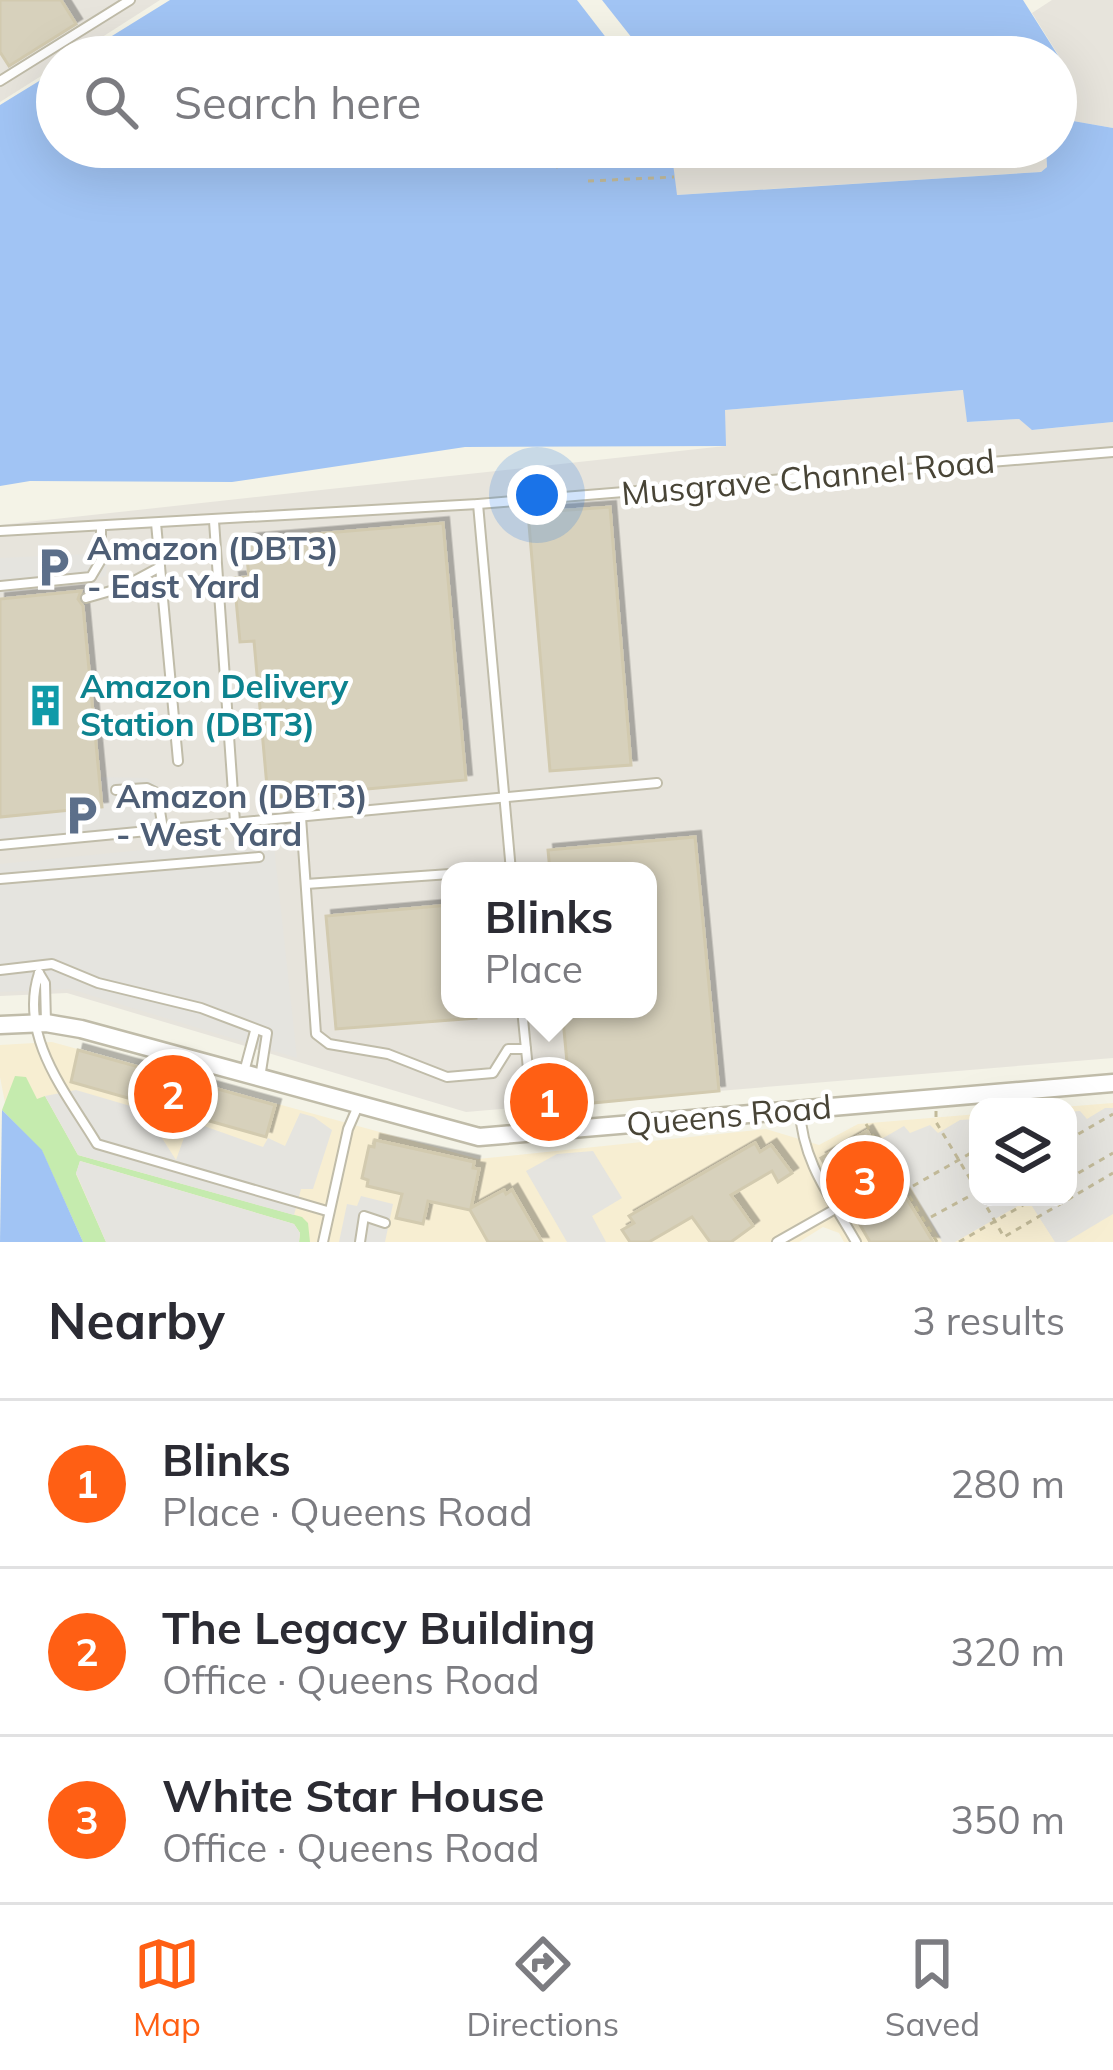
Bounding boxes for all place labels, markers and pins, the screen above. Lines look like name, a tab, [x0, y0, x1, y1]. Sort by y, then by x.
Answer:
place label: Amazon (DBT3) - East Yard	[87, 527, 339, 606]
parking icon: Amazon (DBT3) - East Yard	[30, 544, 76, 590]
place label: Amazon Delivery Station (DBT3)	[80, 665, 349, 744]
building icon: Amazon Delivery Station (DBT3)	[23, 682, 69, 728]
place label: Amazon (DBT3) - West Yard	[116, 775, 368, 854]
parking icon: Amazon (DBT3) - West Yard	[59, 792, 105, 838]
pin: 2	[134, 1049, 212, 1139]
pin: 1	[510, 1057, 588, 1147]
pin: 3	[826, 1135, 904, 1225]

